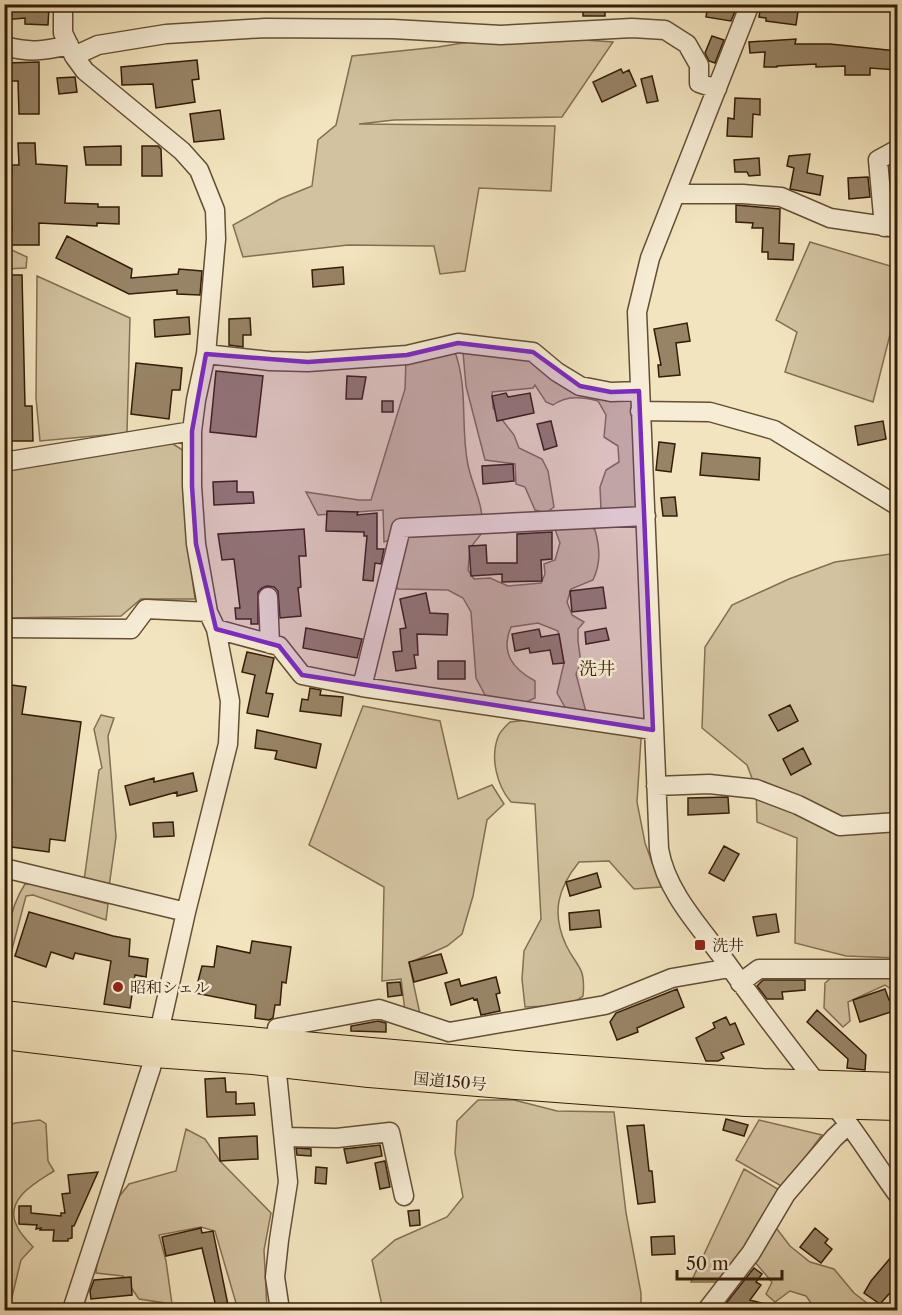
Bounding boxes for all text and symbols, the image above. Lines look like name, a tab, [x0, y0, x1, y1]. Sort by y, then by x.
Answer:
district label: 洗井	[579, 658, 615, 680]
place label: 洗井	[712, 935, 744, 955]
marker: 洗井	[693, 938, 707, 952]
place label: 昭和シェル	[130, 977, 210, 997]
marker: 昭和シェル	[111, 980, 125, 994]
street label: 国道150号	[412, 1068, 488, 1094]
scale bar	[677, 1243, 782, 1281]
text: 50 m	[686, 1253, 729, 1275]

